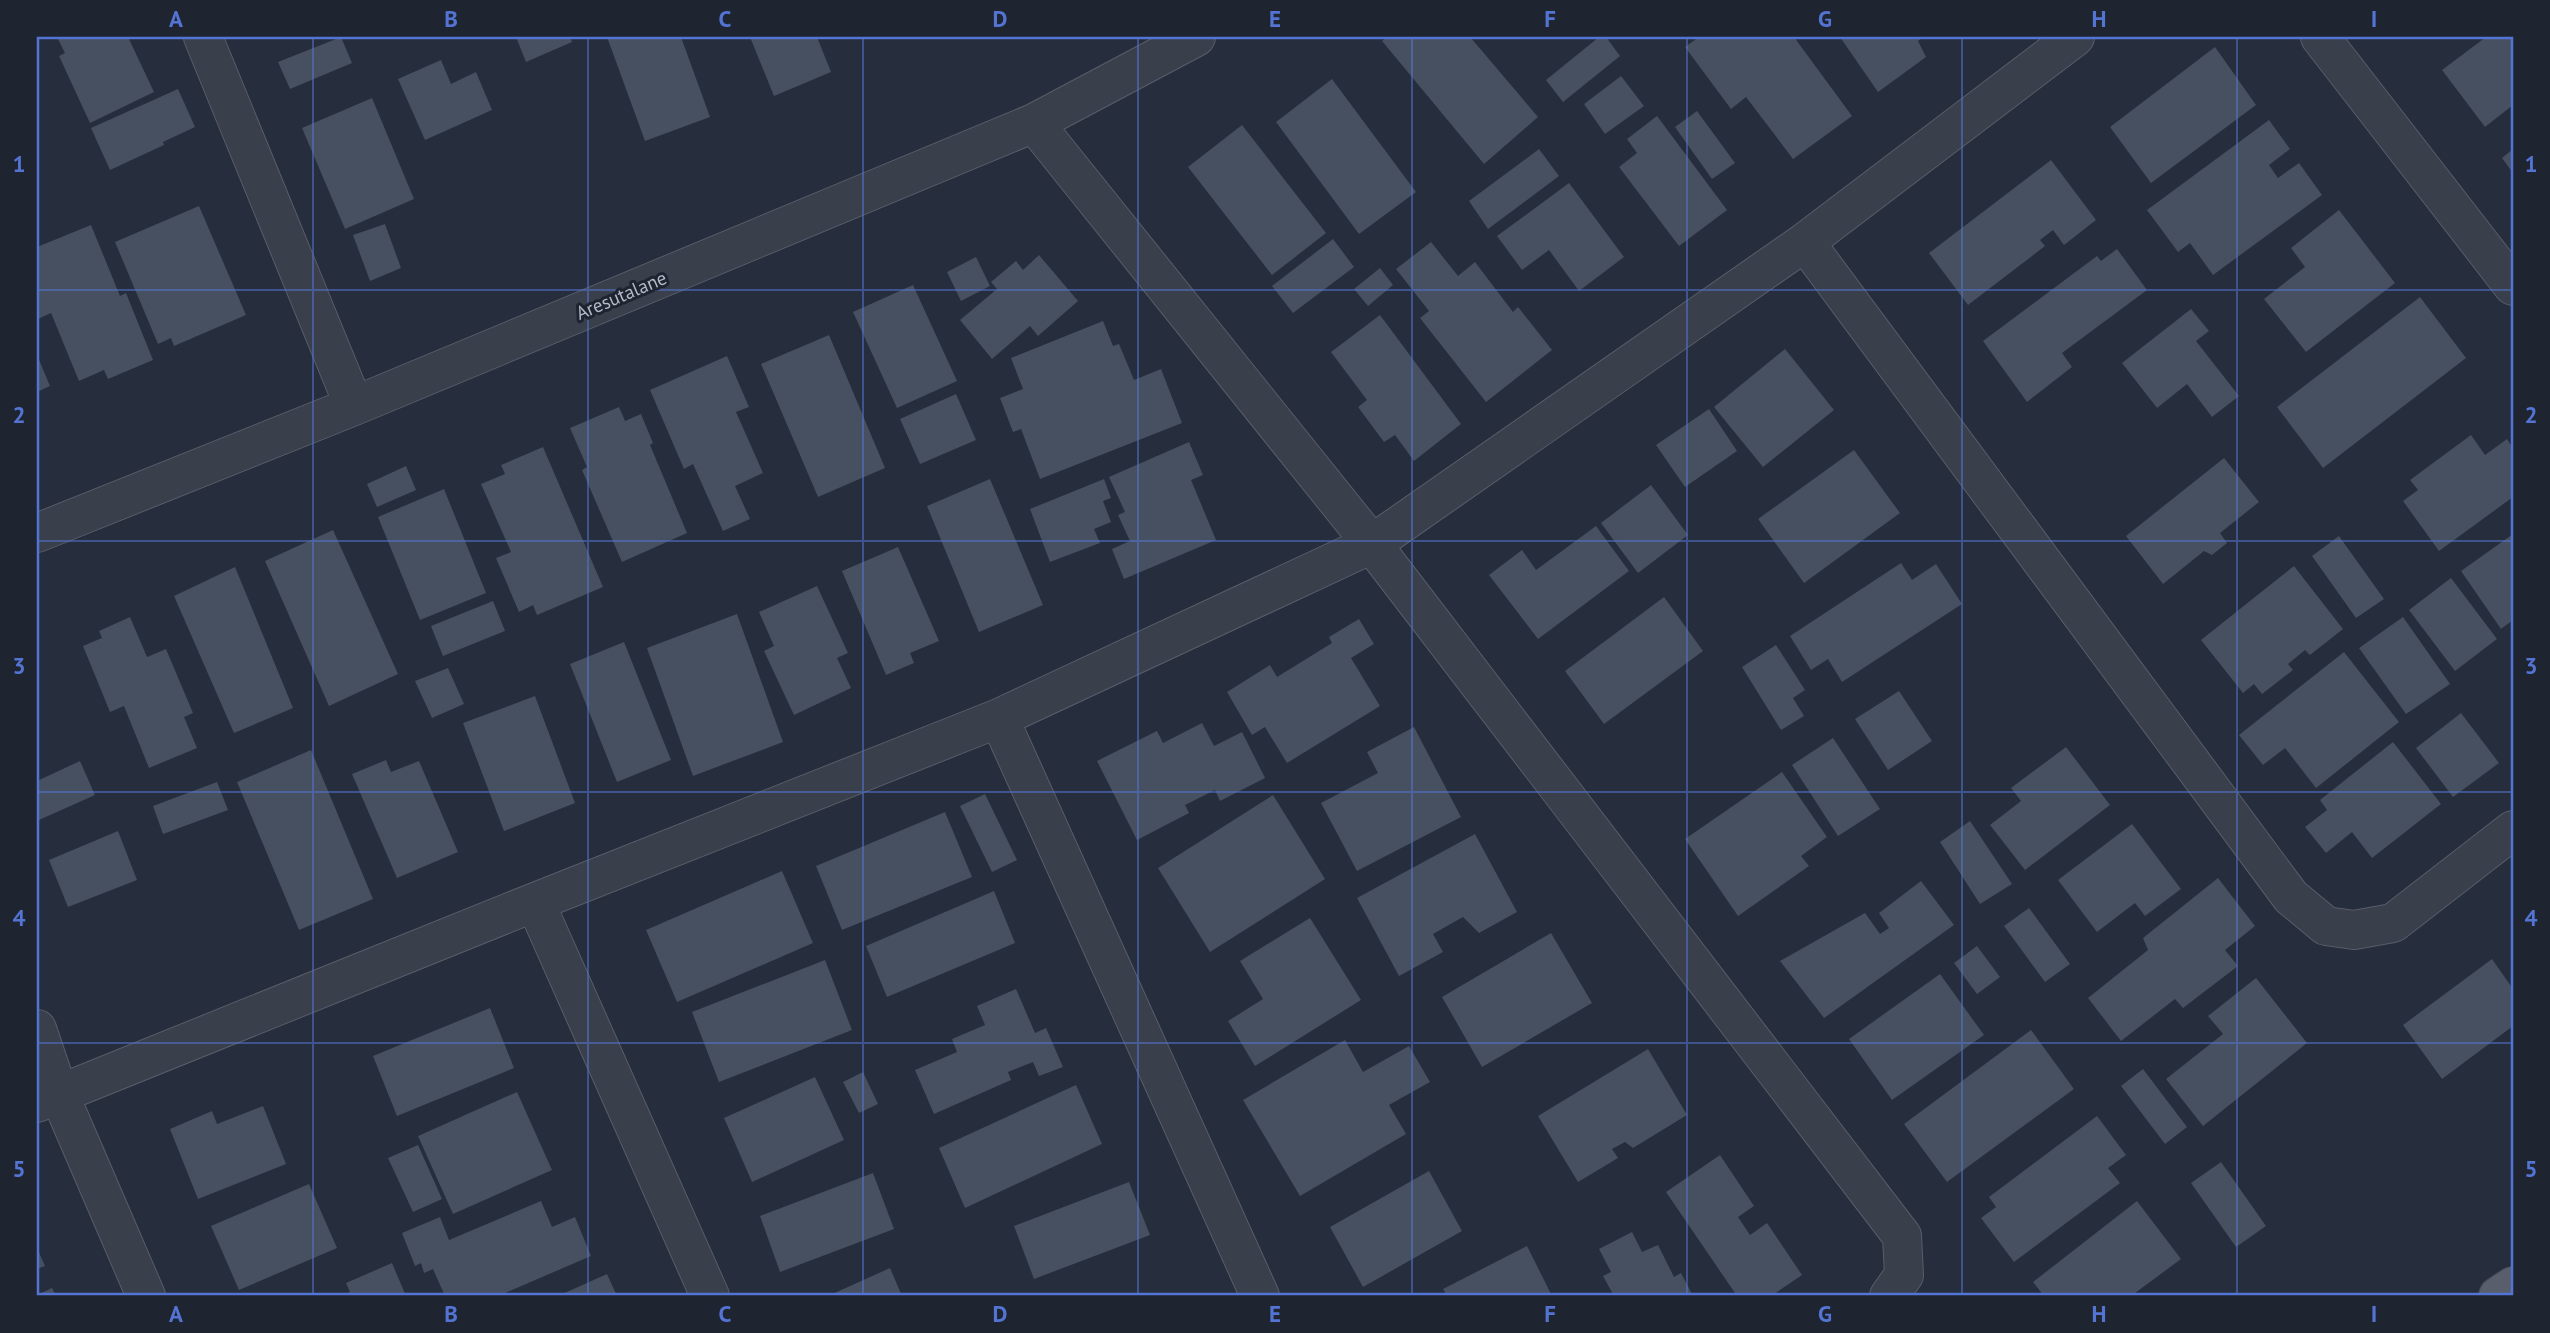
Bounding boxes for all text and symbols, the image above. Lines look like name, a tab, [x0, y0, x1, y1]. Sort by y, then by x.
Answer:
text: A	[169, 4, 183, 33]
text: B	[444, 4, 458, 33]
text: C	[719, 4, 732, 33]
text: D	[993, 4, 1007, 33]
text: E	[1269, 4, 1281, 33]
text: F	[1544, 4, 1556, 33]
text: G	[1818, 4, 1832, 33]
text: H	[2092, 4, 2106, 33]
text: I	[2371, 4, 2377, 33]
text: 1	[12, 149, 26, 178]
text: 1	[2524, 149, 2538, 178]
street label: Aresutalane	[572, 265, 670, 325]
text: 2	[12, 400, 26, 429]
text: 2	[2524, 400, 2538, 429]
text: 3	[12, 651, 26, 680]
text: 3	[2524, 651, 2538, 680]
text: 4	[12, 903, 26, 932]
text: 4	[2524, 903, 2538, 932]
text: 5	[12, 1154, 26, 1183]
text: 5	[2524, 1154, 2538, 1183]
text: A	[169, 1299, 183, 1328]
text: B	[444, 1299, 458, 1328]
text: C	[719, 1299, 732, 1328]
text: D	[993, 1299, 1007, 1328]
text: E	[1269, 1299, 1281, 1328]
text: F	[1544, 1299, 1556, 1328]
text: G	[1818, 1299, 1832, 1328]
text: H	[2092, 1299, 2106, 1328]
text: I	[2371, 1299, 2377, 1328]

